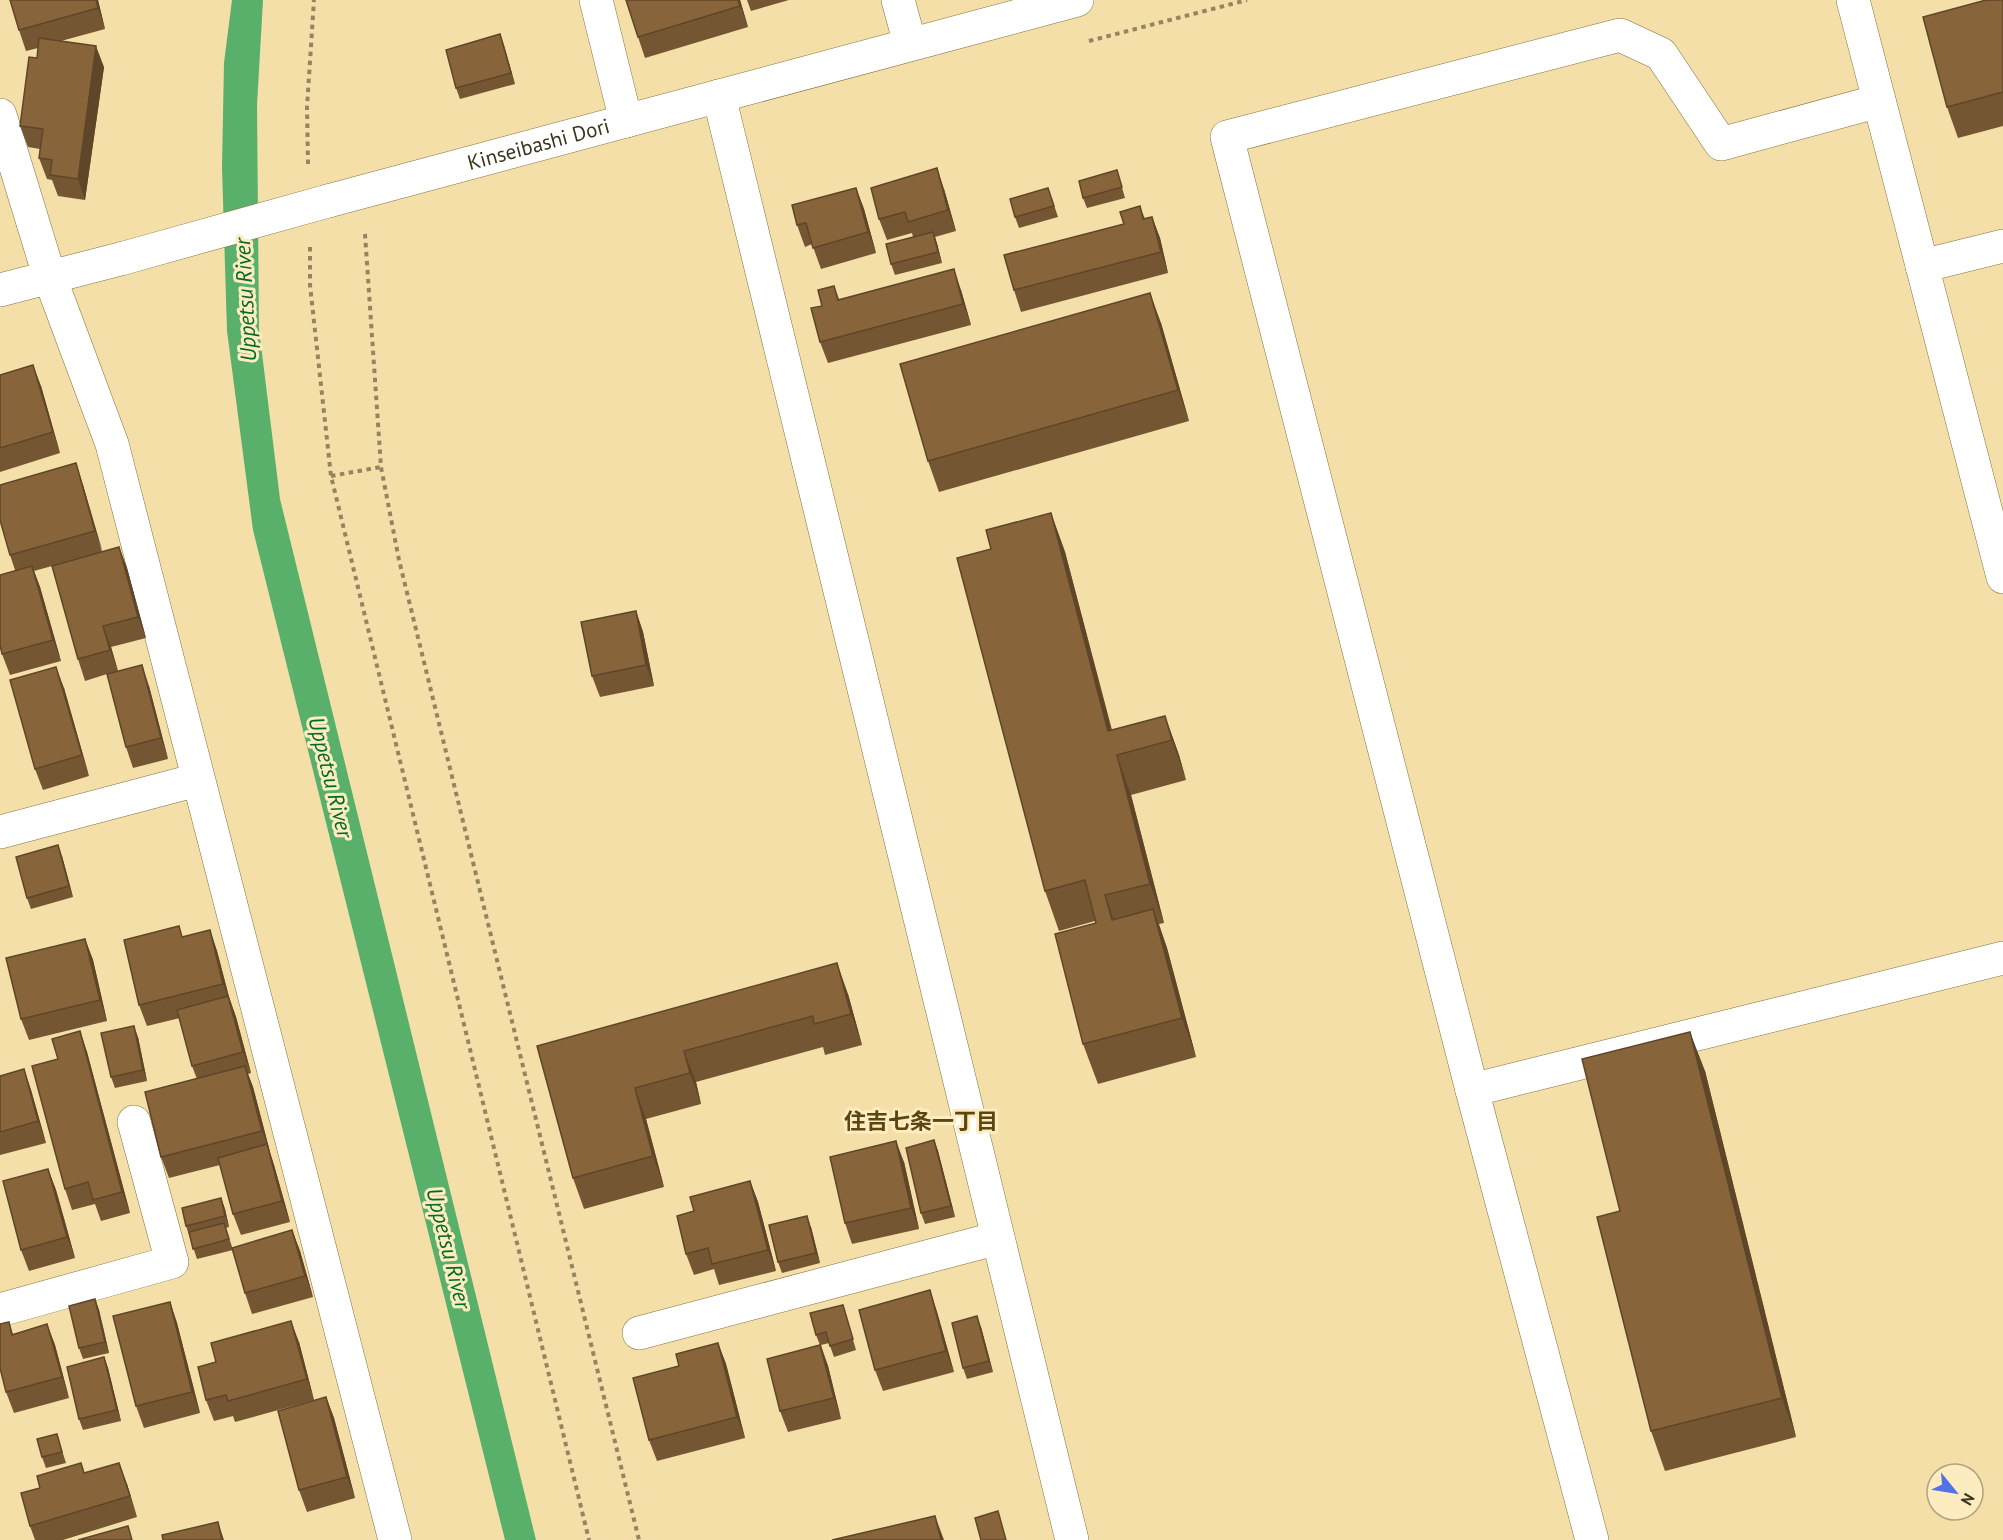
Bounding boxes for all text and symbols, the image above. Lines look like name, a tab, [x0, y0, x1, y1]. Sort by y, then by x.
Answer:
street label: Kinseibashi Dori	[464, 112, 613, 176]
water label: Uppetsu River	[228, 236, 262, 362]
water label: Uppetsu River	[302, 714, 360, 842]
district label: 住吉七条一丁目	[844, 1107, 998, 1135]
water label: Uppetsu River	[420, 1185, 478, 1313]
north arrow	[1925, 1462, 1985, 1522]
text: N	[1957, 1490, 1979, 1509]

